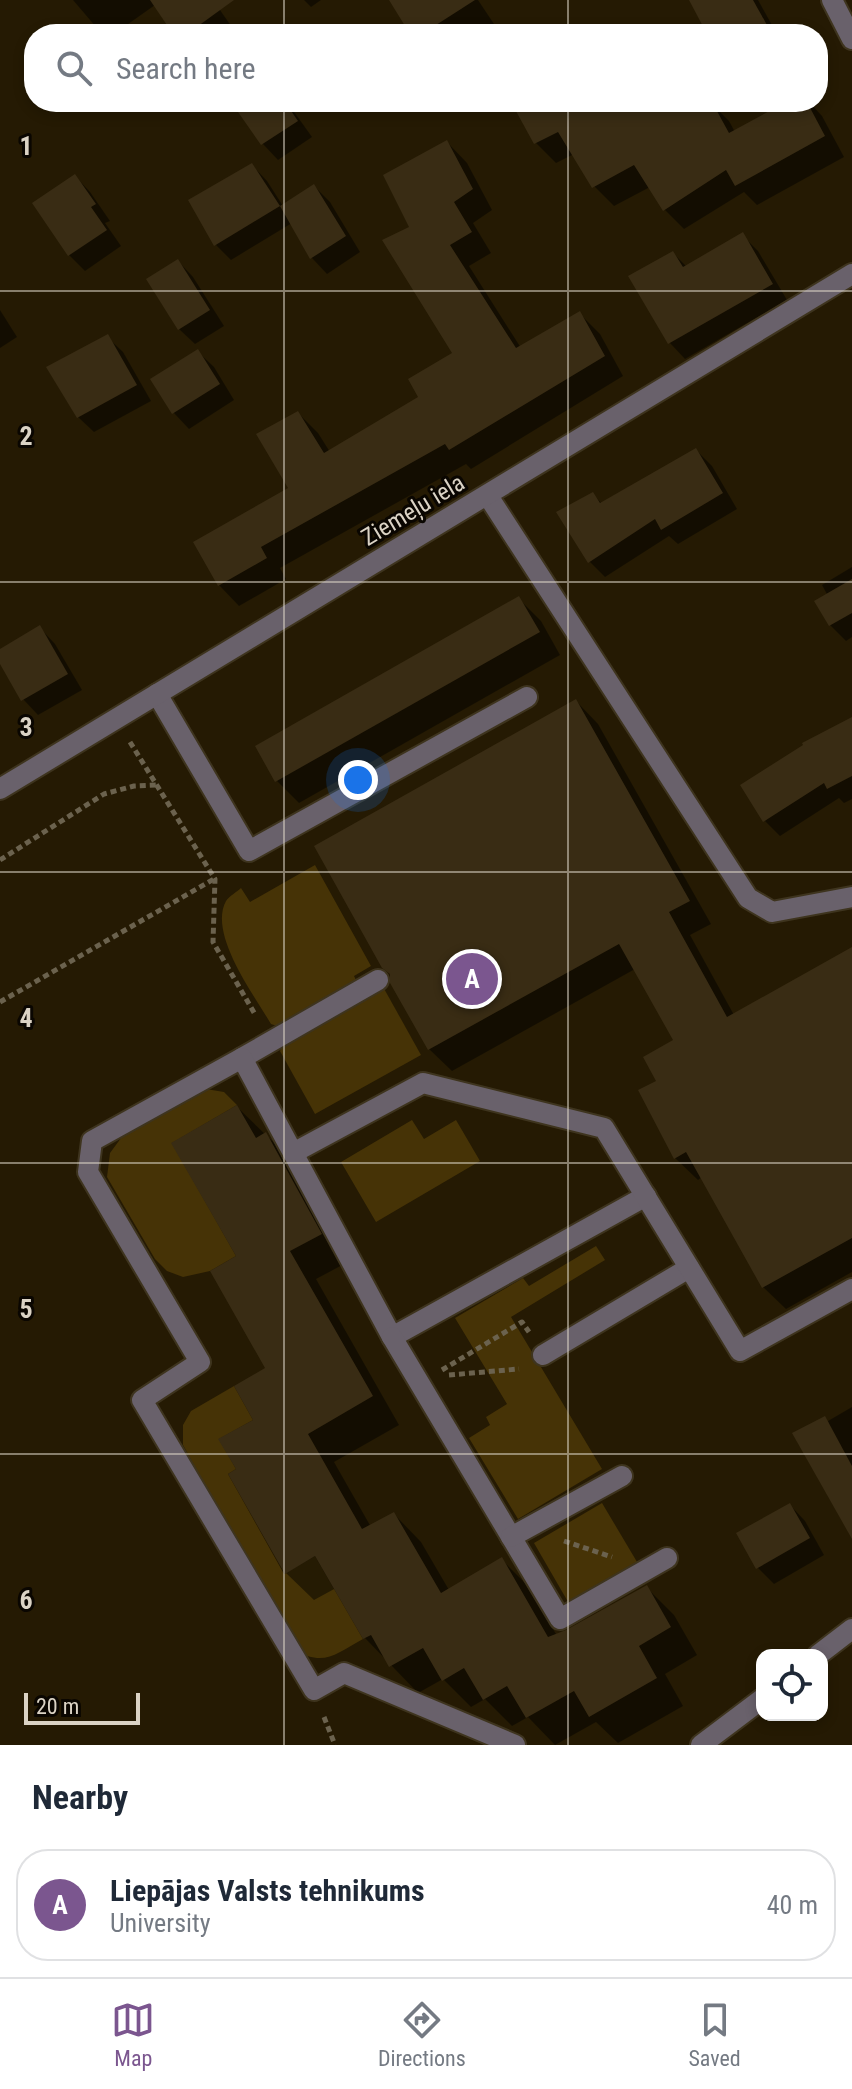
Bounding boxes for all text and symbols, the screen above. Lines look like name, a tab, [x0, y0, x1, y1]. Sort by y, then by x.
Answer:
search box	[24, 24, 828, 112]
icon: search	[52, 46, 96, 90]
text: Search here	[116, 51, 256, 86]
text: 1	[19, 131, 33, 161]
text: 2	[19, 421, 33, 451]
street label: Ziemeļu iela	[356, 468, 470, 552]
text: 3	[19, 712, 33, 742]
your location	[338, 760, 378, 800]
pin: A	[446, 949, 498, 1009]
text: 4	[19, 1003, 33, 1033]
text: 5	[19, 1294, 33, 1324]
text: 6	[19, 1585, 33, 1615]
map controls	[756, 1649, 828, 1721]
button: locate	[756, 1649, 828, 1721]
scale bar	[24, 1689, 140, 1725]
text: 20 m	[36, 1694, 79, 1719]
text: Nearby	[32, 1777, 128, 1817]
text: Liepājas Valsts tehnikums	[110, 1873, 425, 1908]
text: A	[52, 1890, 68, 1920]
text: 40 m	[767, 1890, 818, 1920]
text: University	[110, 1908, 211, 1938]
tab: Map	[111, 1998, 155, 2071]
tab: Directions	[378, 1998, 466, 2071]
tab: Saved	[688, 1998, 741, 2071]

